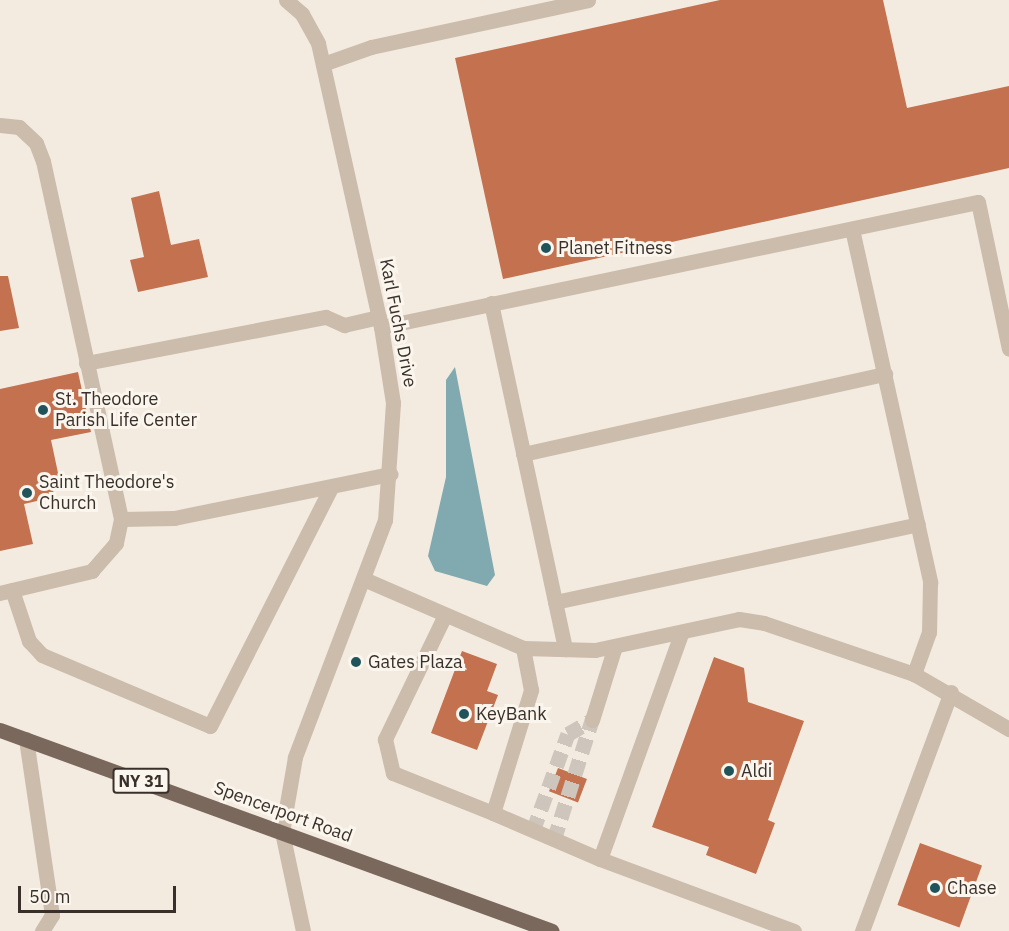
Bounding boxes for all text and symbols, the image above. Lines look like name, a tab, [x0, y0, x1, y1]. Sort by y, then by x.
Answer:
place label: Planet Fitness	[558, 237, 672, 259]
marker: Planet Fitness	[539, 241, 553, 255]
street label: Karl Fuchs Drive	[375, 257, 421, 389]
place label: St. Theodore Parish Life Center	[55, 389, 197, 432]
marker: St. Theodore Parish Life Center	[36, 403, 50, 417]
place label: Saint Theodore's Church	[39, 472, 175, 514]
marker: Saint Theodore's Church	[20, 486, 34, 500]
place label: Gates Plaza	[368, 651, 463, 673]
marker: Gates Plaza	[349, 655, 363, 669]
place label: KeyBank	[476, 703, 547, 725]
marker: KeyBank	[457, 707, 471, 721]
place label: Aldi	[741, 760, 772, 782]
marker: Aldi	[722, 764, 736, 778]
road number: NY 31	[112, 768, 170, 794]
street label: Spencerport Road	[211, 777, 355, 847]
scale bar	[21, 874, 178, 912]
place label: Chase	[947, 877, 997, 899]
marker: Chase	[928, 881, 942, 895]
text: 50 m	[29, 885, 71, 908]

